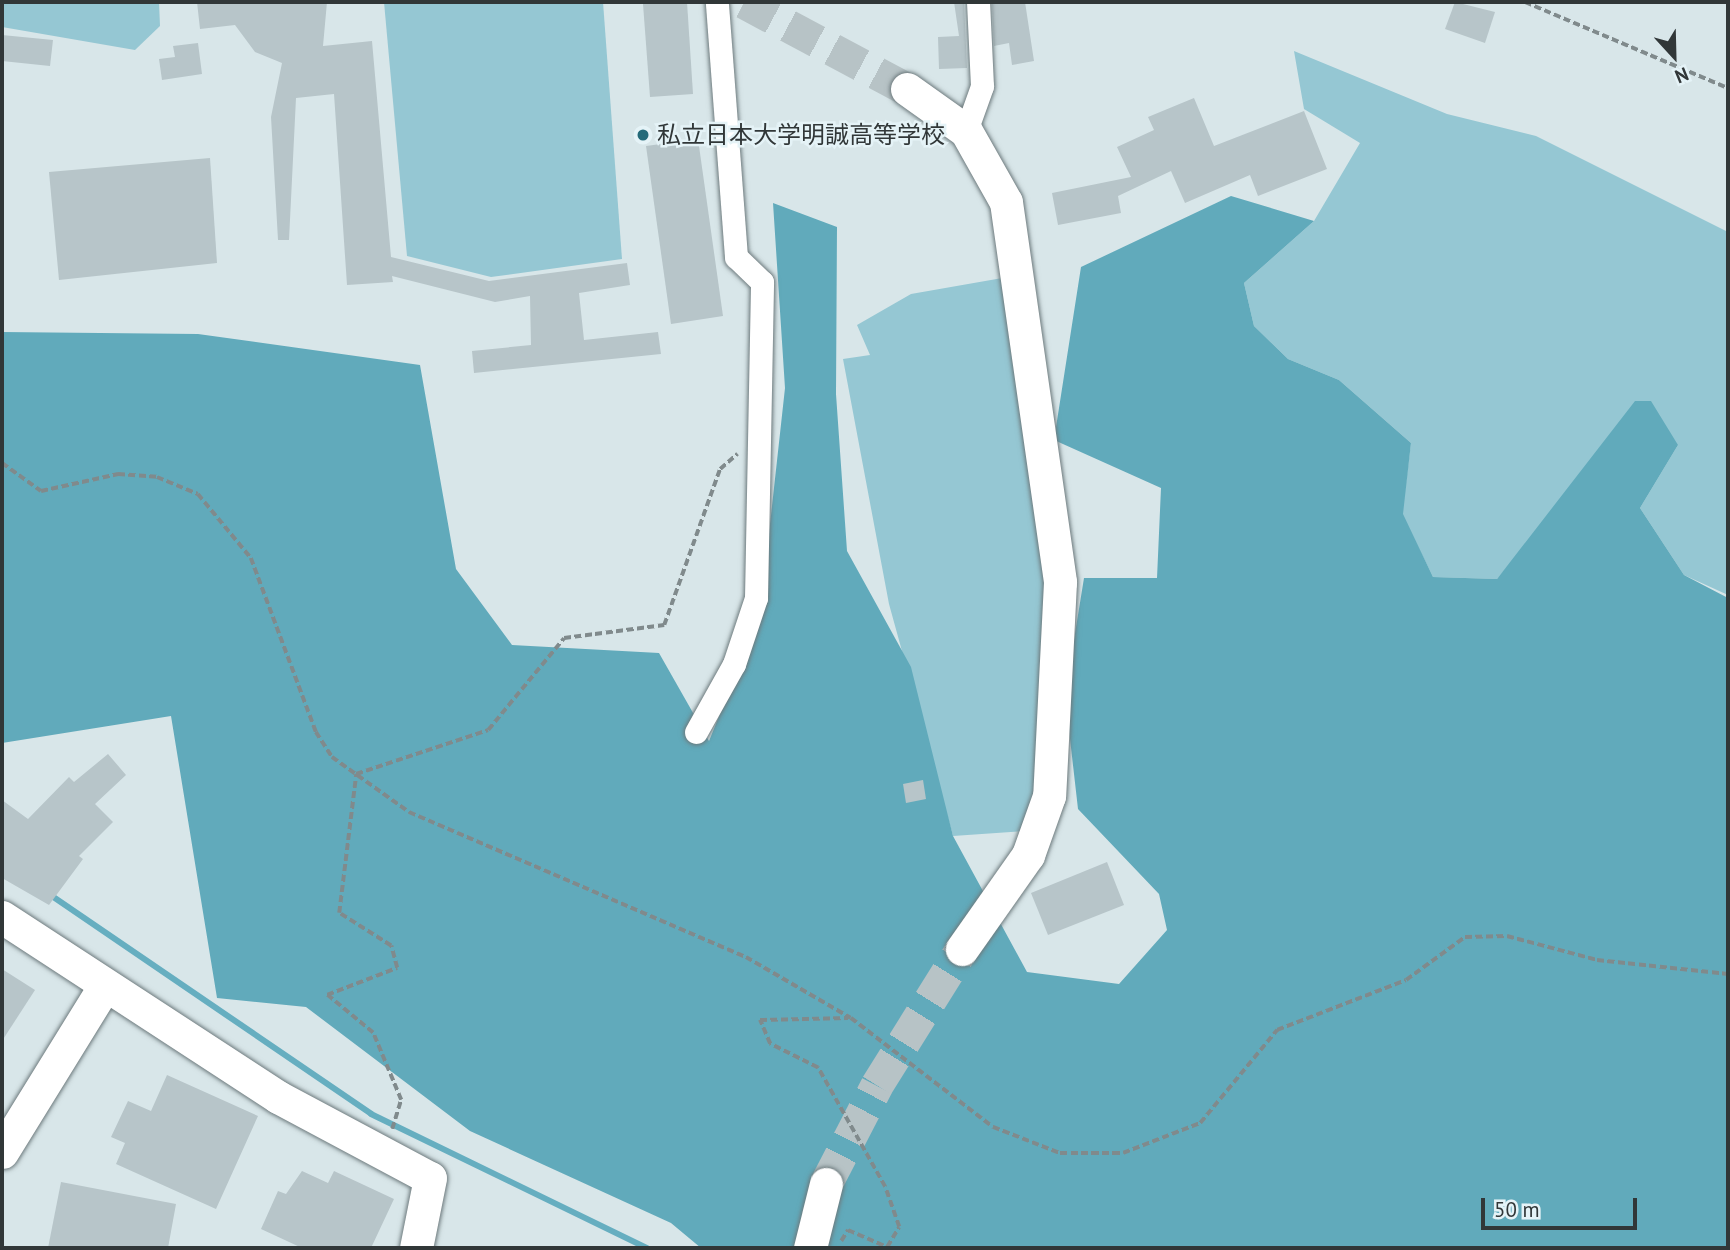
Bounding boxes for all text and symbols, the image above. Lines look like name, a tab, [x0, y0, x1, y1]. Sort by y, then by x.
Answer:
north arrow	[1639, 21, 1709, 91]
text: N	[1672, 62, 1692, 89]
place label: 私立日本大学明誠高等学校	[657, 121, 945, 149]
marker: 私立日本大学明誠高等学校	[635, 127, 651, 143]
scale bar	[1485, 1184, 1641, 1228]
text: 50 m	[1494, 1196, 1540, 1223]

